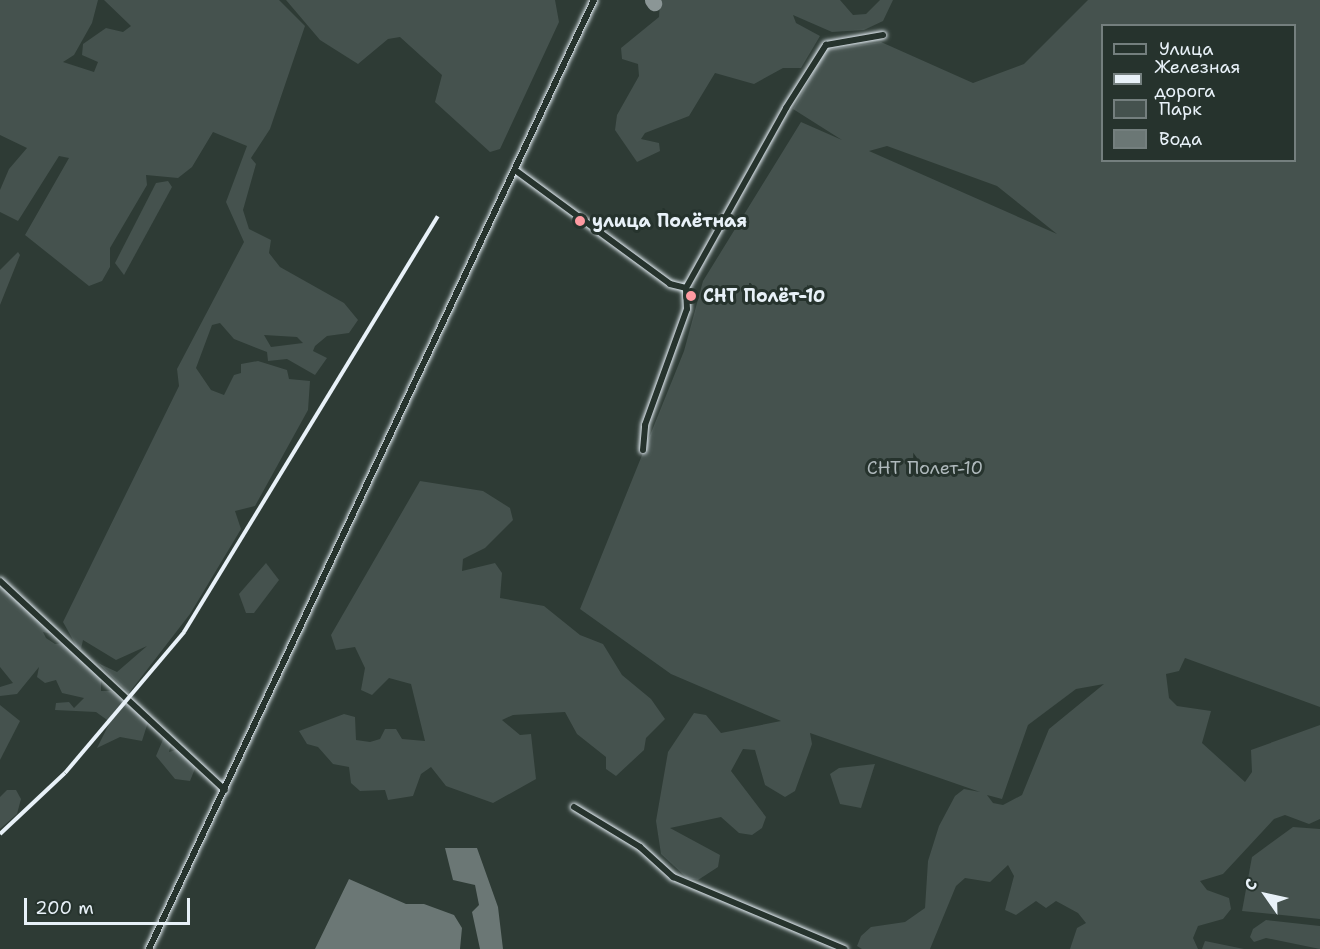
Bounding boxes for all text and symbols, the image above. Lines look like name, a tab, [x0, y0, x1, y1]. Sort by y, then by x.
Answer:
legend	[1101, 24, 1296, 162]
text: Улица	[1159, 37, 1213, 61]
text: Железная дорога	[1154, 55, 1240, 103]
text: Парк	[1159, 97, 1202, 121]
text: Вода	[1159, 127, 1202, 151]
place label: улица Полётная	[592, 210, 747, 232]
marker: улица Полётная	[573, 214, 587, 228]
place label: СНТ Полёт-10	[703, 285, 825, 307]
marker: СНТ Полёт-10	[684, 289, 698, 303]
park label: СНТ Полет-10	[867, 457, 983, 479]
north arrow	[1236, 865, 1296, 925]
text: С	[1239, 875, 1262, 895]
scale bar	[27, 886, 194, 924]
text: 200 m	[35, 896, 94, 920]

